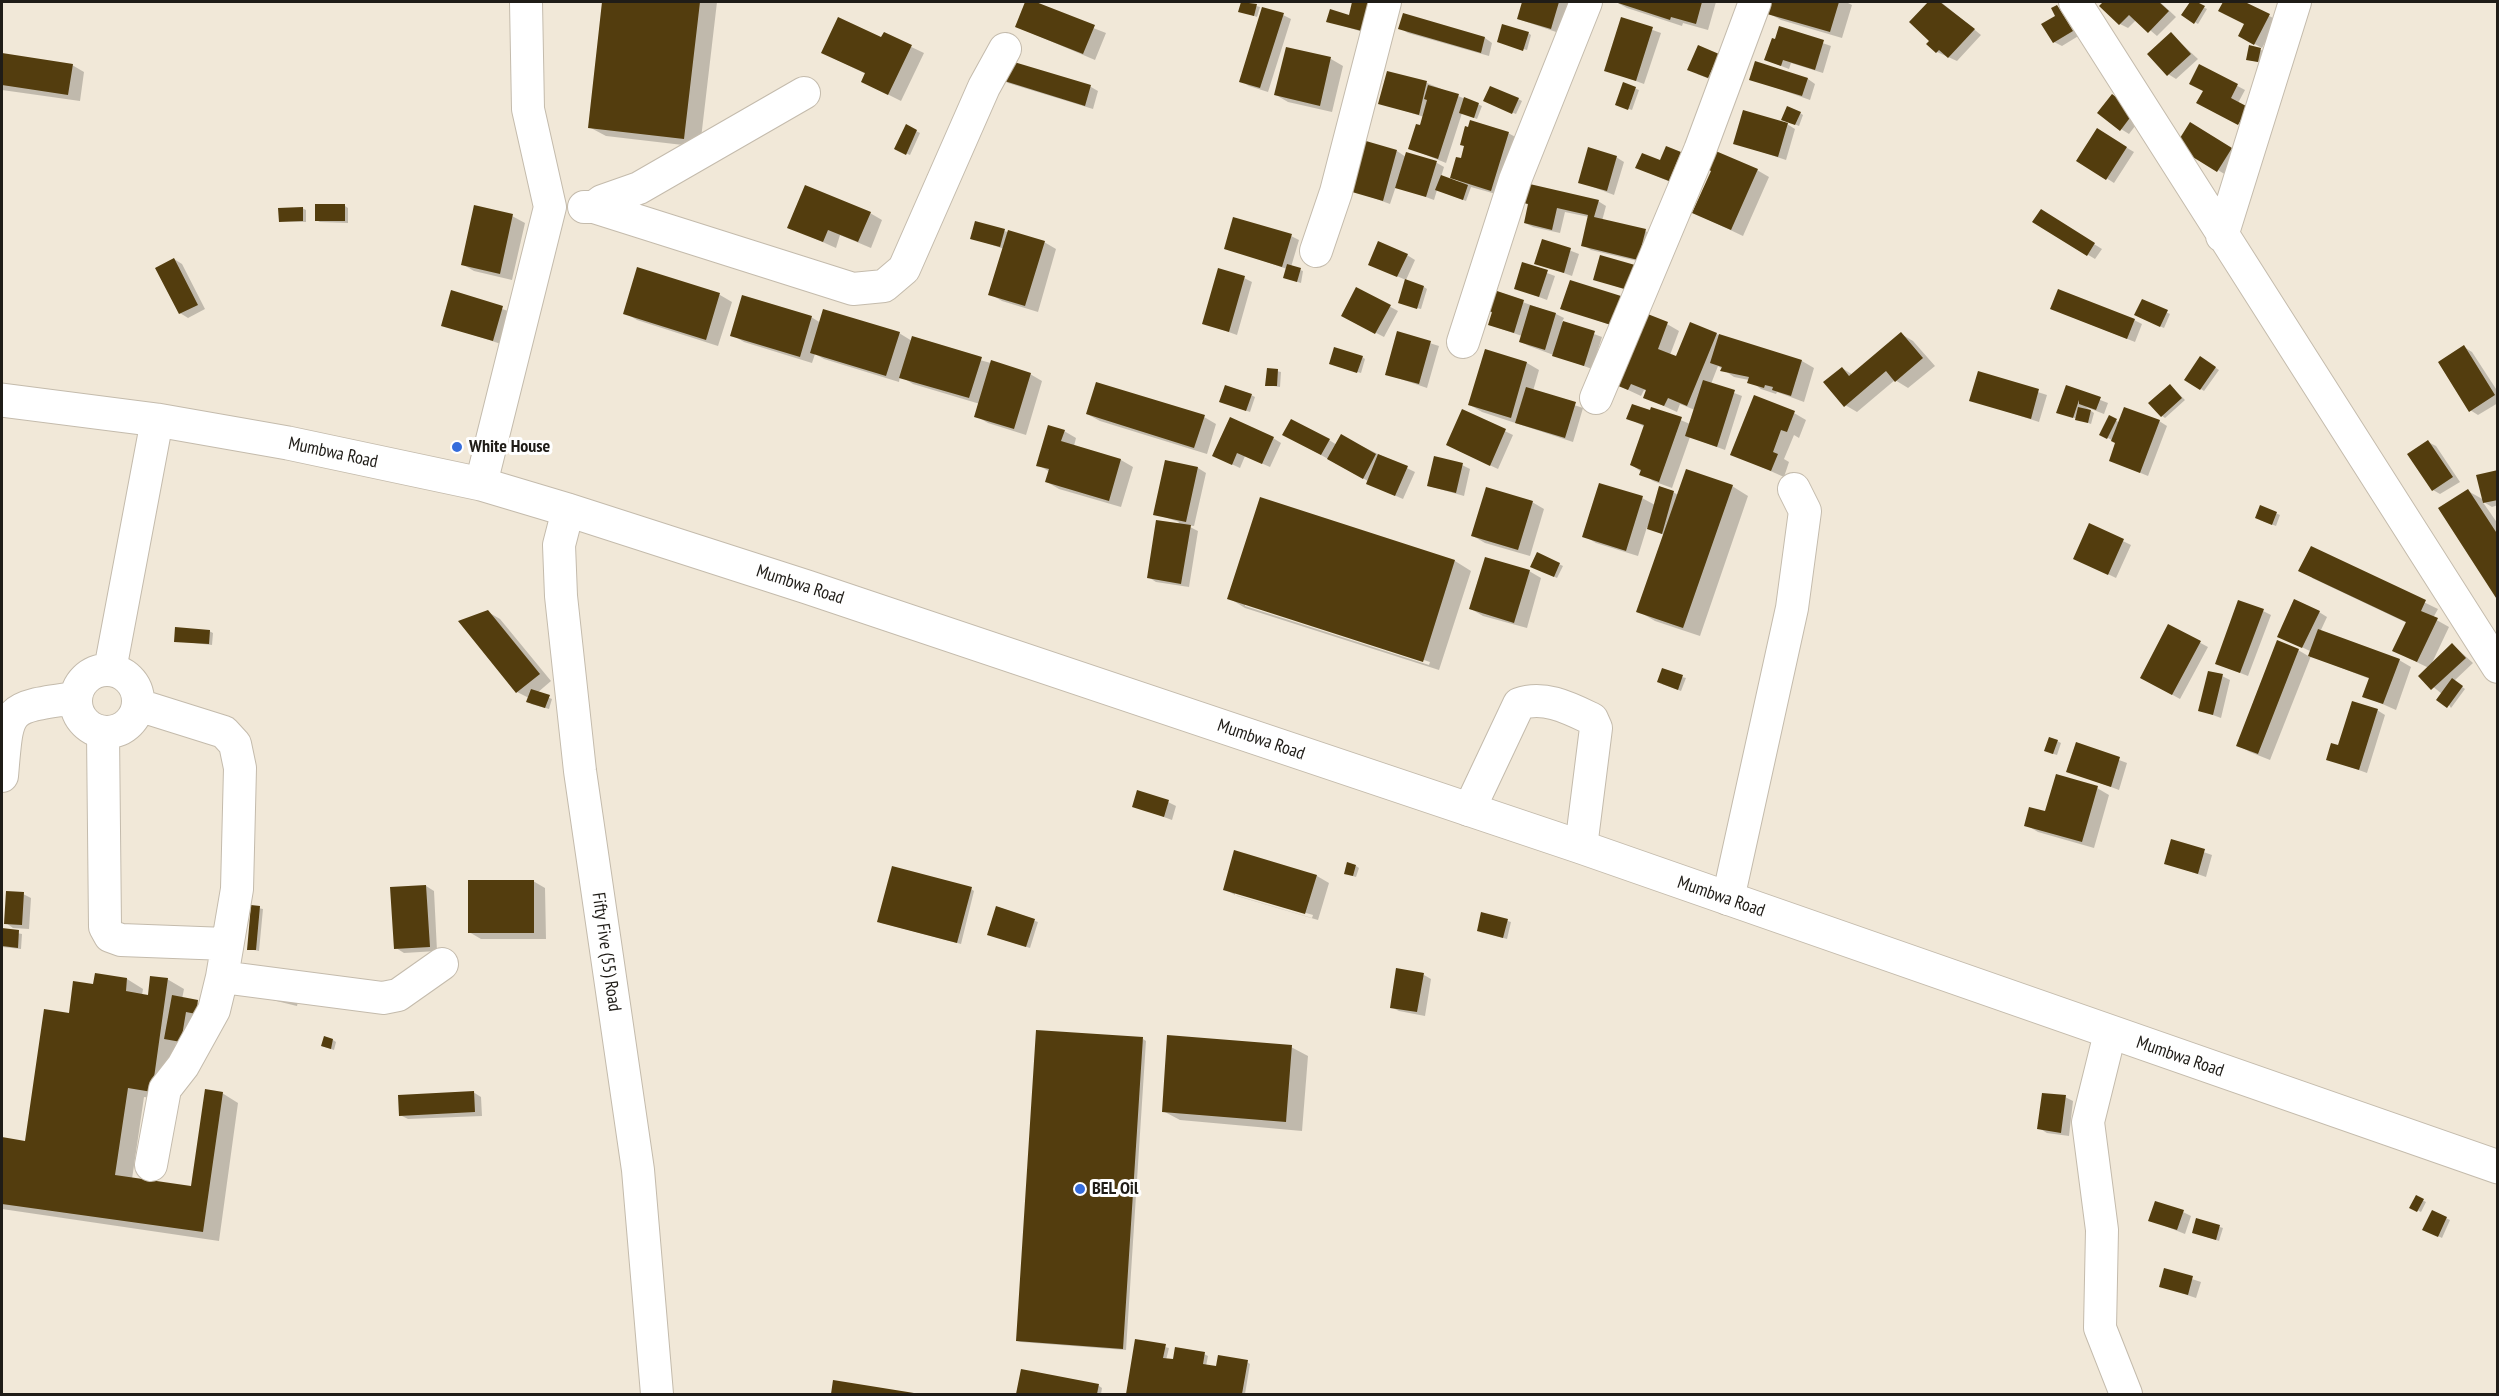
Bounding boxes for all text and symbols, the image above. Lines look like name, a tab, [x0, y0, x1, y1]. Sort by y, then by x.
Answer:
street label: Mumbwa Road	[286, 433, 380, 473]
place label: White House	[469, 436, 550, 458]
marker: White House	[450, 440, 464, 454]
street label: Mumbwa Road	[753, 561, 847, 609]
street label: Mumbwa Road	[1214, 715, 1308, 765]
street label: Mumbwa Road	[1674, 872, 1768, 922]
street label: Fifty Five (55) Road	[587, 891, 625, 1013]
street label: Mumbwa Road	[2133, 1032, 2227, 1082]
place label: BEL Oil	[1092, 1178, 1138, 1200]
marker: BEL Oil	[1073, 1182, 1087, 1196]

